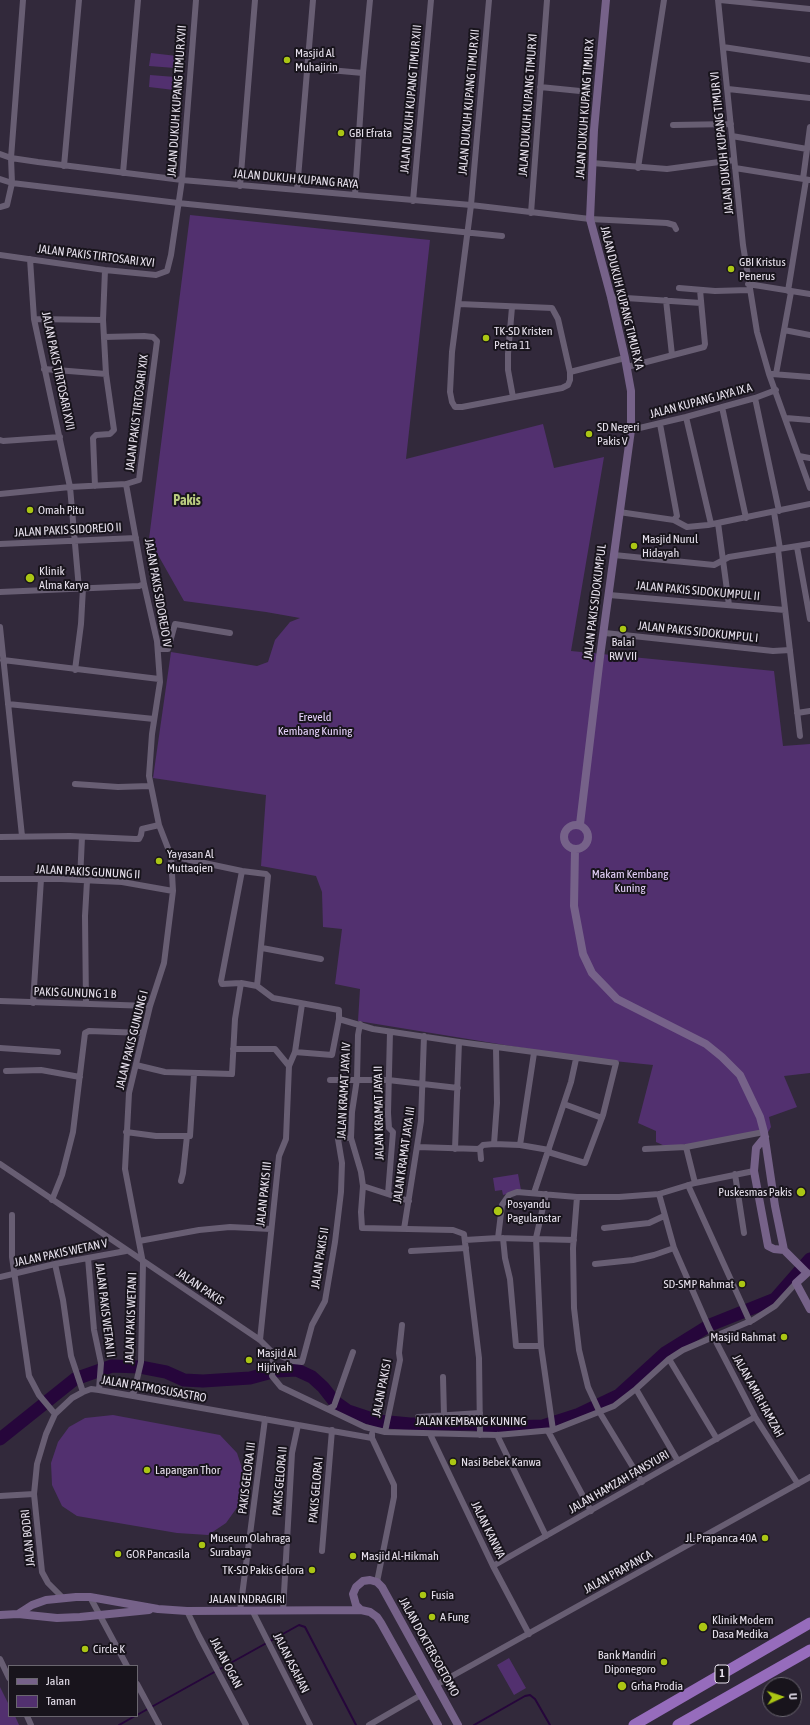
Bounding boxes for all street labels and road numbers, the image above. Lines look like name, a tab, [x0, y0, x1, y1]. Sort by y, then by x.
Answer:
street label: JALAN DUKUH KUPANG TIMUR XIII	[397, 24, 425, 174]
street label: JALAN DUKUH KUPANG TIMUR XVII	[165, 25, 189, 177]
street label: JALAN DUKUH KUPANG TIMUR XII	[455, 29, 483, 175]
street label: JALAN DUKUH KUPANG TIMUR XI	[516, 33, 540, 177]
street label: JALAN DUKUH KUPANG TIMUR X	[573, 39, 597, 179]
street label: JALAN DUKUH KUPANG TIMUR VI	[707, 71, 737, 215]
street label: JALAN DUKUH KUPANG RAYA	[233, 166, 359, 192]
street label: JALAN DUKUH KUPANG TIMUR X A	[597, 225, 647, 371]
street label: JALAN PAKIS TIRTOSARI XVI	[36, 242, 156, 270]
street label: JALAN PAKIS TIRTOSARI XVII	[38, 310, 78, 432]
street label: JALAN PAKIS TIRTOSARI XIX	[123, 354, 151, 472]
street label: JALAN KUPANG JAYA IX A	[648, 380, 754, 422]
street label: JALAN PAKIS SIDOREJO II	[14, 520, 122, 540]
street label: JALAN PAKIS SIDOREJO IV	[141, 537, 175, 649]
street label: JALAN PAKIS SIDOKUMPUL	[581, 543, 609, 661]
street label: JALAN PAKIS SIDOKUMPUL II	[636, 578, 760, 604]
street label: JALAN PAKIS SIDOKUMPUL I	[637, 619, 759, 645]
street label: JALAN PAKIS GUNUNG II	[35, 862, 141, 882]
street label: PAKIS GUNUNG 1 B	[33, 984, 117, 1002]
street label: JALAN PAKIS GUNUNG I	[113, 989, 151, 1091]
street label: JALAN KRAMAT JAYA IV	[334, 1042, 354, 1140]
street label: JALAN KRAMAT JAYA II	[371, 1066, 387, 1160]
street label: JALAN KRAMAT JAYA III	[390, 1106, 418, 1204]
street label: JALAN PAKIS III	[253, 1161, 275, 1227]
street label: JALAN PAKIS II	[308, 1226, 332, 1290]
street label: JALAN PAKIS WETAN V	[13, 1236, 109, 1270]
street label: JALAN PAKIS WETAN II	[92, 1262, 118, 1358]
street label: JALAN PAKIS	[173, 1266, 227, 1308]
street label: JALAN PAKIS WETAN I	[122, 1272, 140, 1364]
street label: JALAN AMIR HAMZAH	[729, 1352, 787, 1440]
street label: JALAN PAKIS I	[369, 1358, 395, 1418]
street label: JALAN PATMOSUSASTRO	[100, 1373, 208, 1405]
street label: JALAN KEMBANG KUNING	[415, 1414, 527, 1428]
street label: PAKIS GELORA III	[235, 1441, 259, 1515]
street label: PAKIS GELORA II	[270, 1446, 290, 1516]
street label: JALAN HAMZAH FANSYURI	[566, 1447, 672, 1517]
street label: PAKIS GELORA I	[306, 1456, 326, 1524]
street label: JALAN KANWA	[468, 1499, 508, 1561]
street label: JALAN BODRI	[18, 1509, 38, 1567]
street label: JALAN PRAPANCA	[581, 1547, 655, 1597]
street label: JALAN INDRAGIRI	[209, 1592, 285, 1606]
street label: JALAN DOKTER SOETOMO	[396, 1595, 462, 1699]
street label: JALAN ASAHAN	[270, 1630, 312, 1696]
street label: JALAN OGAN	[207, 1635, 245, 1691]
road number: 1	[715, 1665, 729, 1683]

